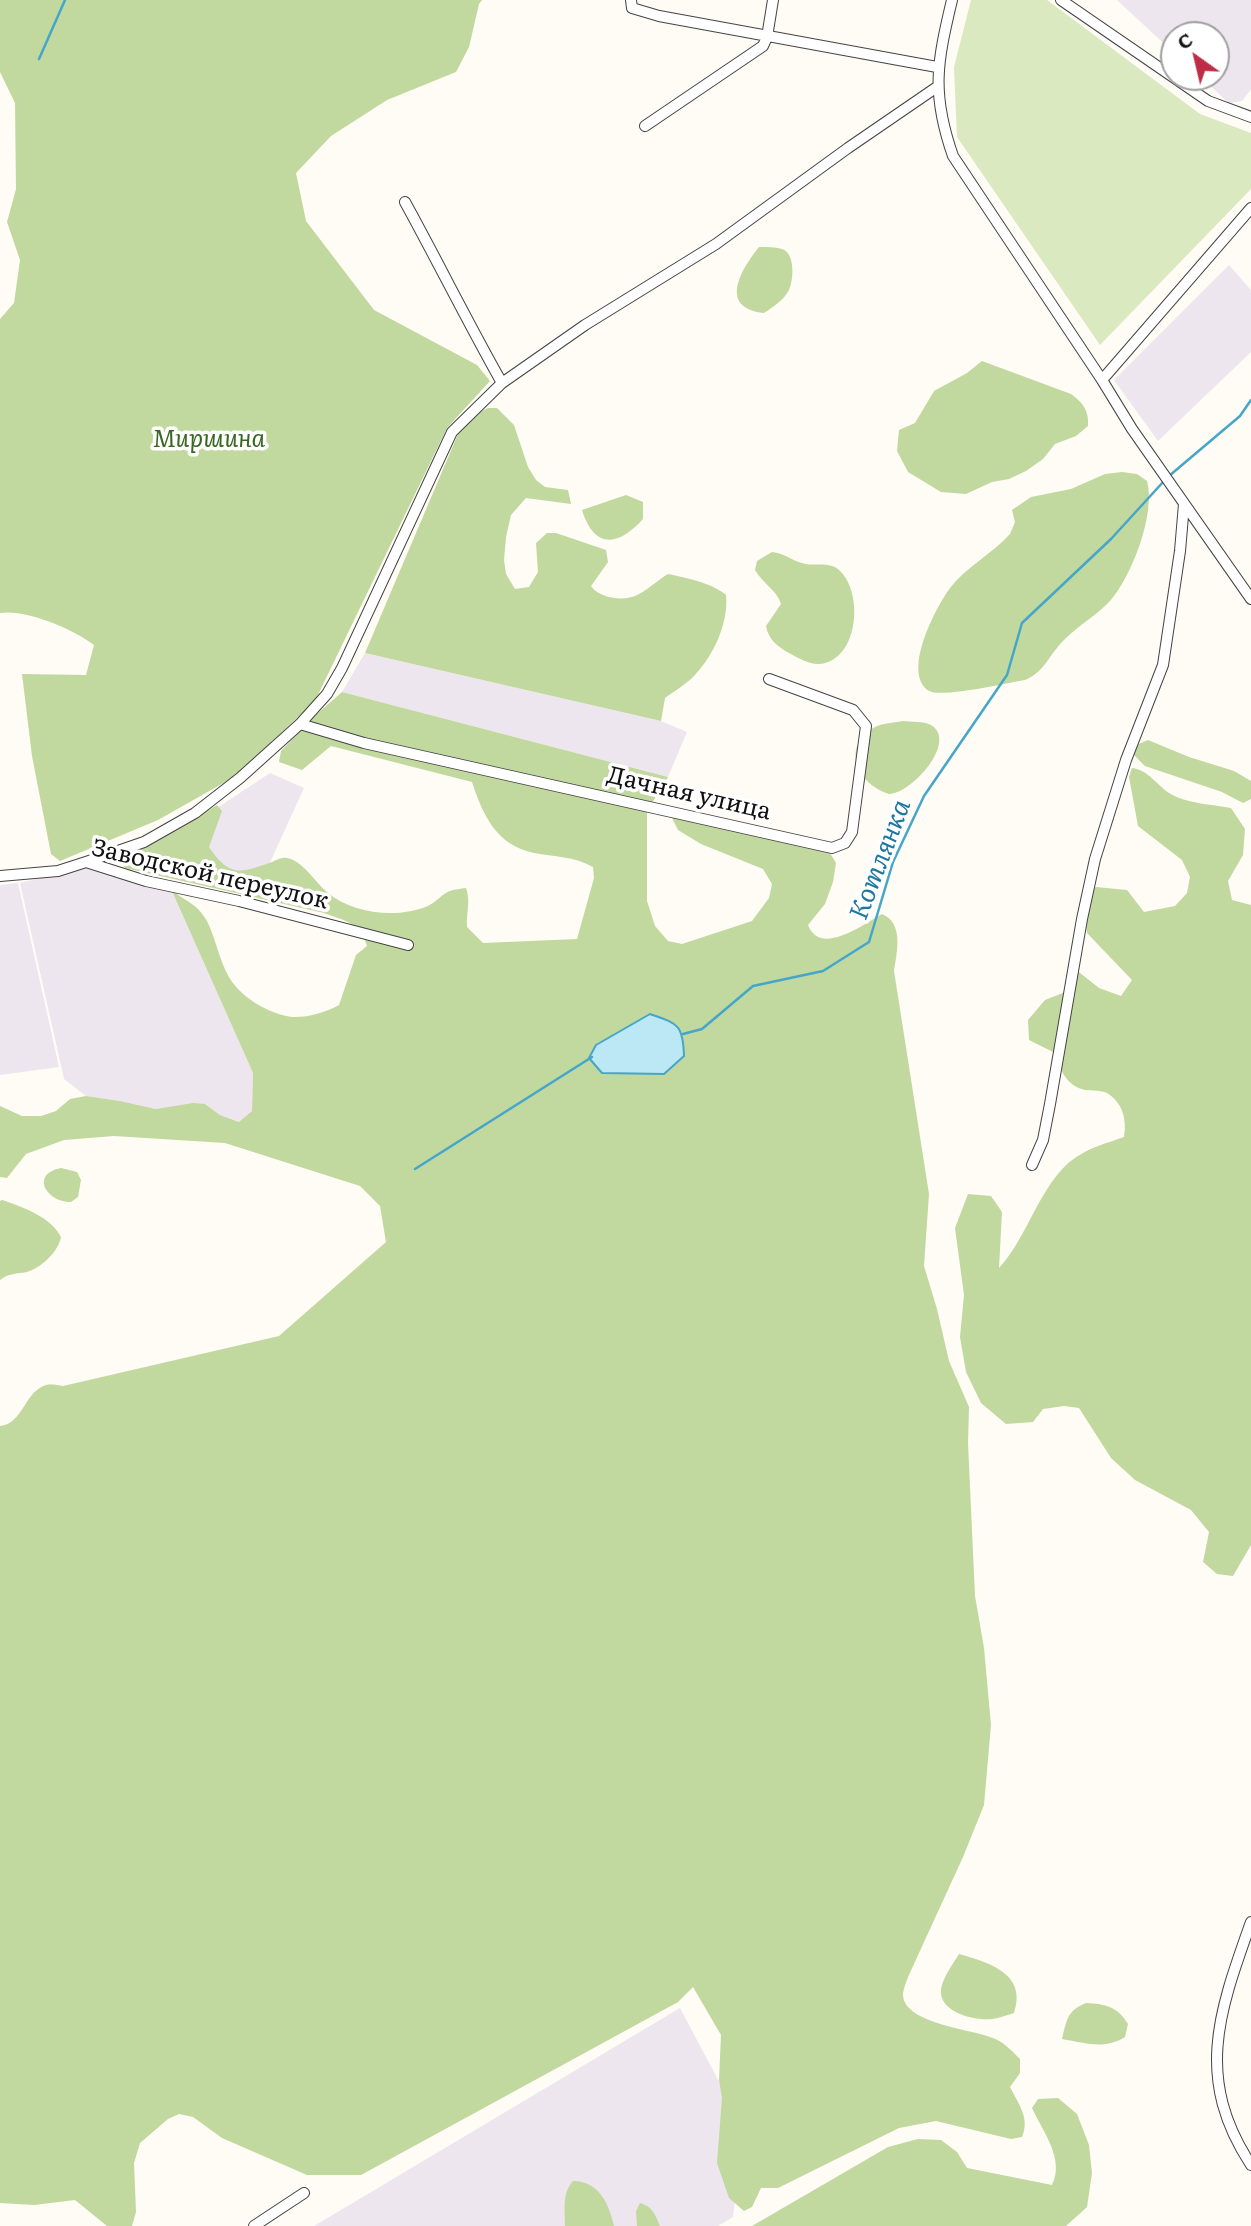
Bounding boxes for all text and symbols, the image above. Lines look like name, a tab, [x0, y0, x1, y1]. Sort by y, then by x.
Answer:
north arrow	[1160, 21, 1230, 91]
text: С	[1171, 25, 1198, 56]
park label: Миршина	[153, 426, 265, 454]
street label: Дачная улица	[604, 761, 774, 827]
water label: Котлянка	[844, 796, 918, 924]
street label: Заводской переулок	[89, 834, 331, 916]

